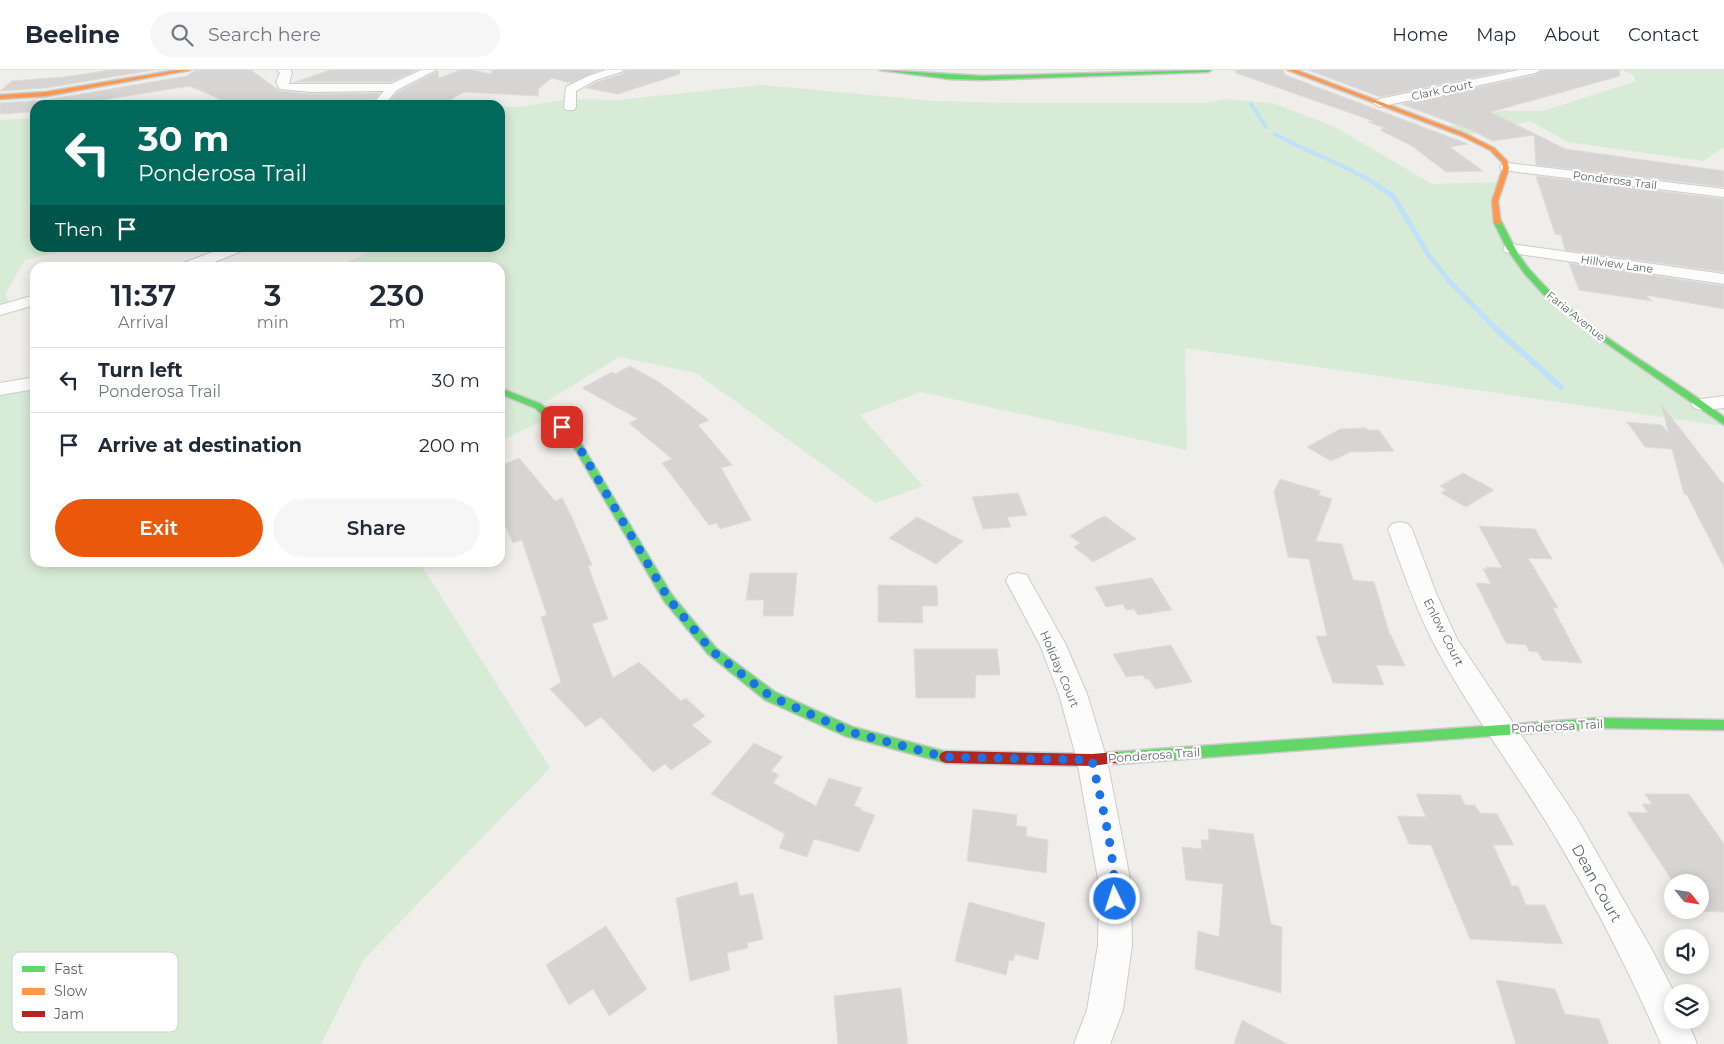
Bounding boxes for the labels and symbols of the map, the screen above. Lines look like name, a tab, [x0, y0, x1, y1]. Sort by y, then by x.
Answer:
street label: Clark Court	[1410, 77, 1474, 103]
street label: Ponderosa Trail	[1572, 168, 1658, 192]
street label: Hillview Lane	[1580, 252, 1654, 276]
street label: Faria Avenue	[1544, 288, 1608, 344]
pin	[541, 406, 583, 448]
street label: Enlow Court	[1420, 596, 1468, 669]
street label: Holiday Court	[1037, 628, 1083, 710]
street label: Ponderosa Trail	[1511, 716, 1603, 736]
street label: Ponderosa Trail	[1107, 744, 1201, 766]
street label: Dean Court	[1568, 841, 1626, 925]
position arrow	[1088, 872, 1140, 924]
north arrow	[1664, 874, 1709, 919]
legend	[12, 952, 178, 1032]
text: Fast	[54, 960, 84, 978]
text: Slow	[54, 982, 88, 1000]
text: Jam	[53, 1005, 84, 1023]

